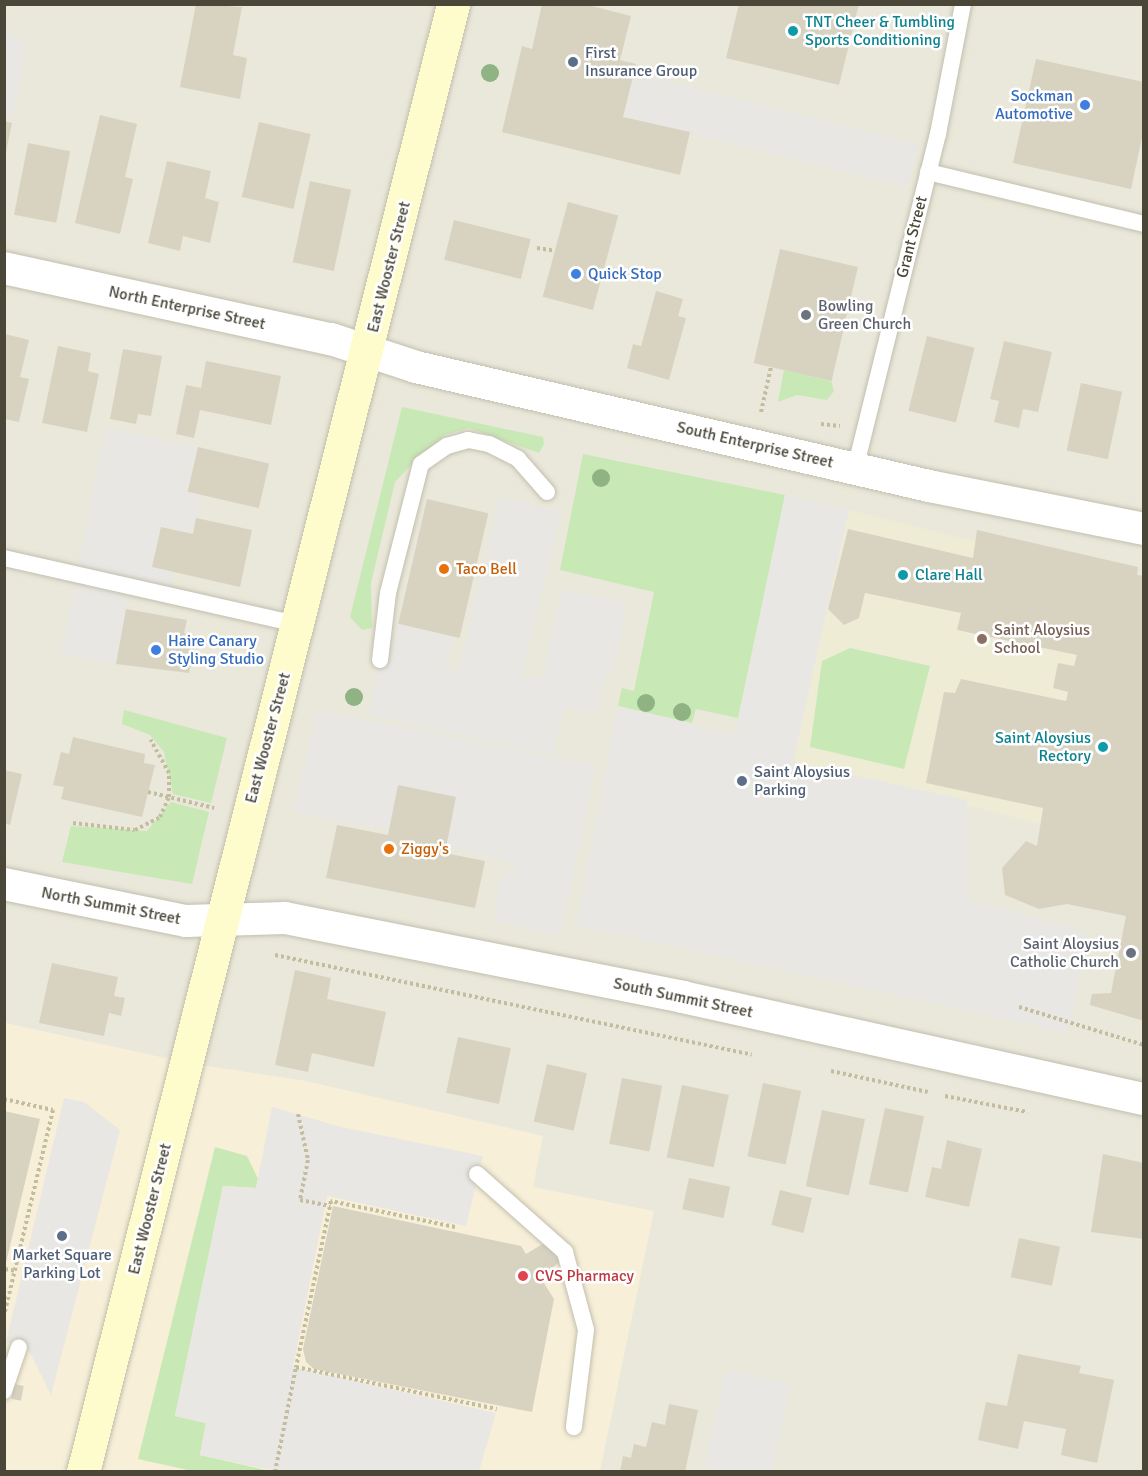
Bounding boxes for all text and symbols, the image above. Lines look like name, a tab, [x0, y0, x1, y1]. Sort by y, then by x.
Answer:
place label: TNT Cheer & Tumbling Sports Conditioning	[805, 12, 955, 50]
marker: TNT Cheer & Tumbling Sports Conditioning	[786, 24, 800, 38]
place label: First Insurance Group	[585, 43, 697, 81]
marker: First Insurance Group	[566, 55, 580, 69]
place label: Sockman Automotive	[995, 86, 1073, 124]
marker: Sockman Automotive	[1078, 98, 1092, 112]
street label: Grant Street	[893, 194, 931, 280]
street label: East Wooster Street	[363, 200, 415, 334]
place label: Quick Stop	[588, 264, 662, 284]
marker: Quick Stop	[569, 267, 583, 281]
street label: North Enterprise Street	[107, 282, 267, 334]
place label: Bowling Green Church	[818, 296, 911, 334]
marker: Bowling Green Church	[799, 308, 813, 322]
street label: South Enterprise Street	[675, 418, 835, 472]
place label: Taco Bell	[456, 559, 517, 579]
marker: Taco Bell	[437, 562, 451, 576]
place label: Clare Hall	[915, 565, 983, 585]
marker: Clare Hall	[896, 568, 910, 582]
place label: Saint Aloysius School	[994, 620, 1090, 658]
place label: Haire Canary Styling Studio	[168, 631, 264, 669]
marker: Saint Aloysius School	[975, 632, 989, 646]
marker: Haire Canary Styling Studio	[149, 643, 163, 657]
street label: East Wooster Street	[241, 671, 295, 805]
place label: Saint Aloysius Rectory	[995, 728, 1091, 766]
marker: Saint Aloysius Rectory	[1096, 740, 1110, 754]
place label: Saint Aloysius Parking	[754, 762, 850, 800]
marker: Saint Aloysius Parking	[735, 774, 749, 788]
place label: Ziggy's	[401, 839, 449, 859]
marker: Ziggy's	[382, 842, 396, 856]
street label: North Summit Street	[40, 883, 182, 929]
place label: Saint Aloysius Catholic Church	[1010, 934, 1119, 972]
marker: Saint Aloysius Catholic Church	[1124, 946, 1138, 960]
street label: South Summit Street	[612, 974, 754, 1022]
street label: East Wooster Street	[124, 1142, 176, 1276]
marker: Market Square Parking Lot	[55, 1229, 69, 1243]
place label: Market Square Parking Lot	[12, 1245, 112, 1283]
place label: CVS Pharmacy	[535, 1266, 634, 1286]
marker: CVS Pharmacy	[516, 1269, 530, 1283]

